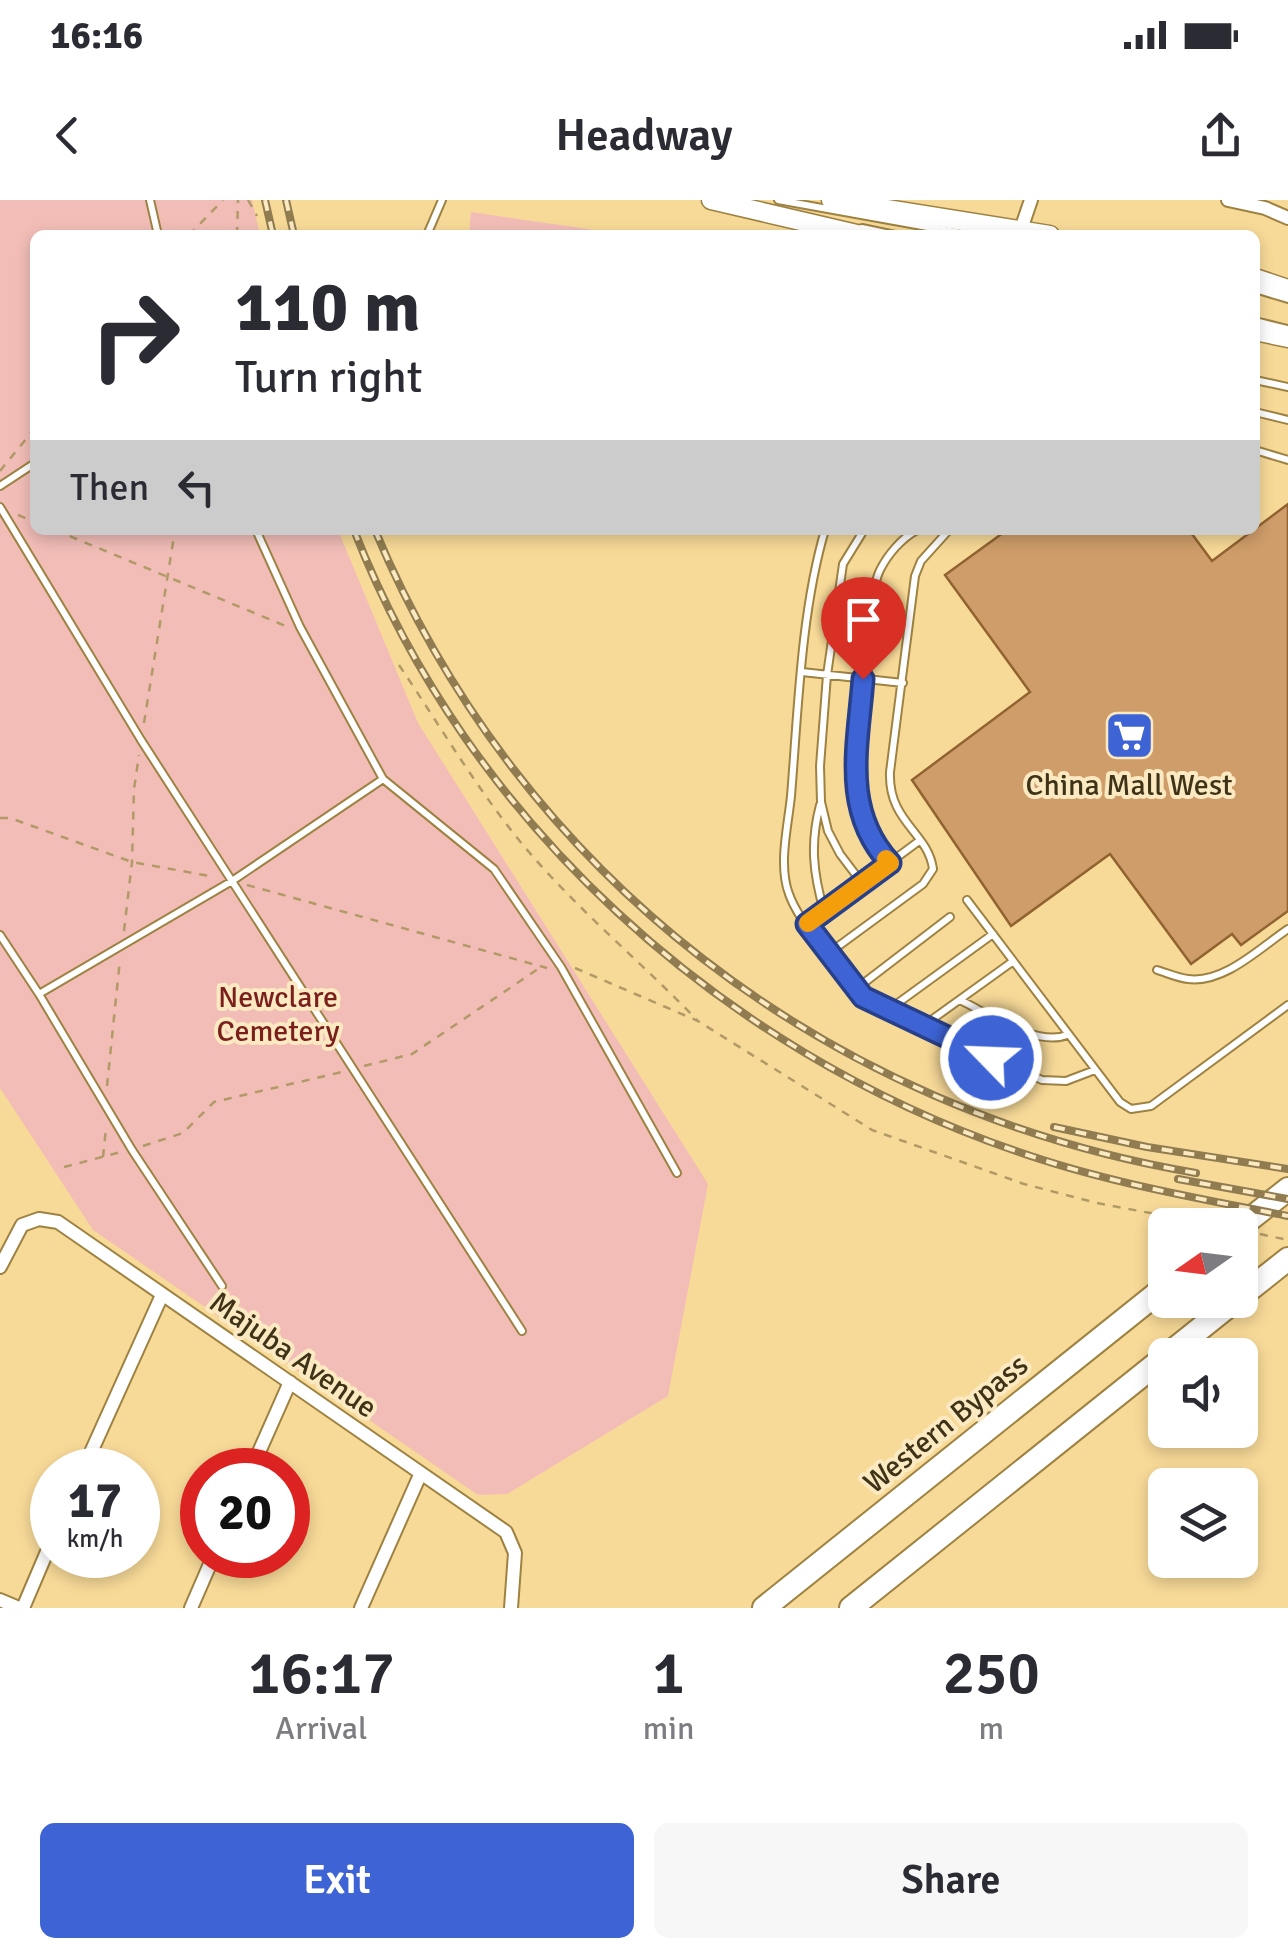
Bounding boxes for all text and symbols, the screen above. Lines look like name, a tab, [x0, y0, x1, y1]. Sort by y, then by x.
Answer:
text: 16:16	[50, 12, 143, 59]
icon: back	[40, 108, 95, 163]
text: Headway	[556, 108, 732, 163]
icon: share	[1193, 108, 1248, 163]
text: 110 m	[235, 264, 420, 350]
icon: right	[70, 270, 200, 400]
text: Turn right	[235, 350, 423, 405]
icon: left	[169, 460, 224, 515]
text: Then	[70, 464, 149, 511]
pin	[821, 577, 906, 680]
icon: arrive	[836, 592, 891, 647]
supermarket icon: China Mall West	[1103, 710, 1155, 762]
place label: China Mall West	[1025, 767, 1233, 804]
park label: Newclare Cemetery	[217, 979, 339, 1050]
position arrow	[939, 1006, 1043, 1110]
north arrow	[1148, 1208, 1258, 1318]
map controls	[1148, 1208, 1258, 1578]
street label: Majuba Avenue	[202, 1284, 384, 1426]
button: sound	[1148, 1338, 1258, 1448]
street label: Western Bypass	[856, 1346, 1036, 1502]
speed limit sign: 20	[180, 1448, 310, 1578]
button: layers	[1148, 1468, 1258, 1578]
text: 17	[68, 1470, 122, 1532]
text: km/h	[67, 1523, 123, 1554]
text: 16:17	[248, 1637, 395, 1711]
text: 1	[652, 1637, 685, 1711]
text: 250	[943, 1637, 1040, 1711]
text: Arrival	[275, 1709, 368, 1748]
text: min	[643, 1709, 694, 1748]
text: m	[978, 1709, 1004, 1748]
button: Exit	[40, 1823, 634, 1938]
button: Share	[654, 1823, 1248, 1938]

